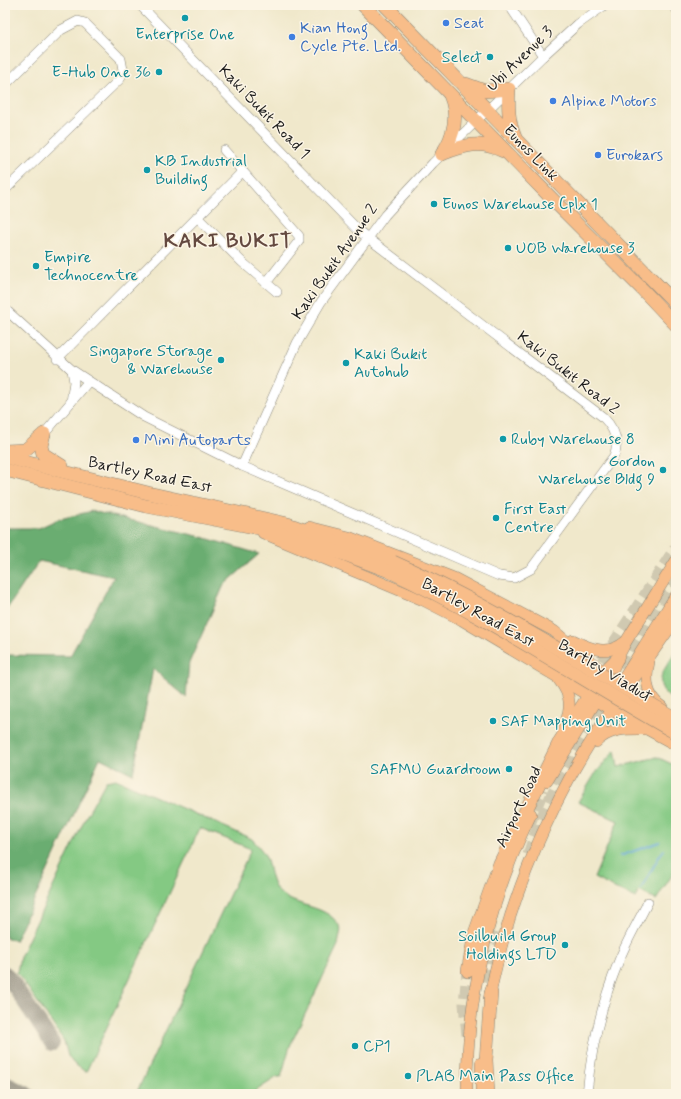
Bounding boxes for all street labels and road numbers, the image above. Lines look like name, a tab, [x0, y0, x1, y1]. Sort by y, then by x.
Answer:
street label: Ubi Avenue 3	[482, 22, 558, 96]
street label: Kaki Bukit Road 1	[214, 60, 314, 164]
street label: Eunos Link	[499, 120, 563, 186]
street label: Kaki Bukit Avenue 2	[287, 200, 383, 324]
street label: Kaki Bukit Road 2	[513, 327, 623, 420]
street label: Bartley Road East	[86, 452, 214, 498]
street label: Bartley Road East	[418, 573, 538, 653]
street label: Bartley Viaduct	[554, 635, 656, 707]
street label: Airport Road	[491, 763, 547, 851]

